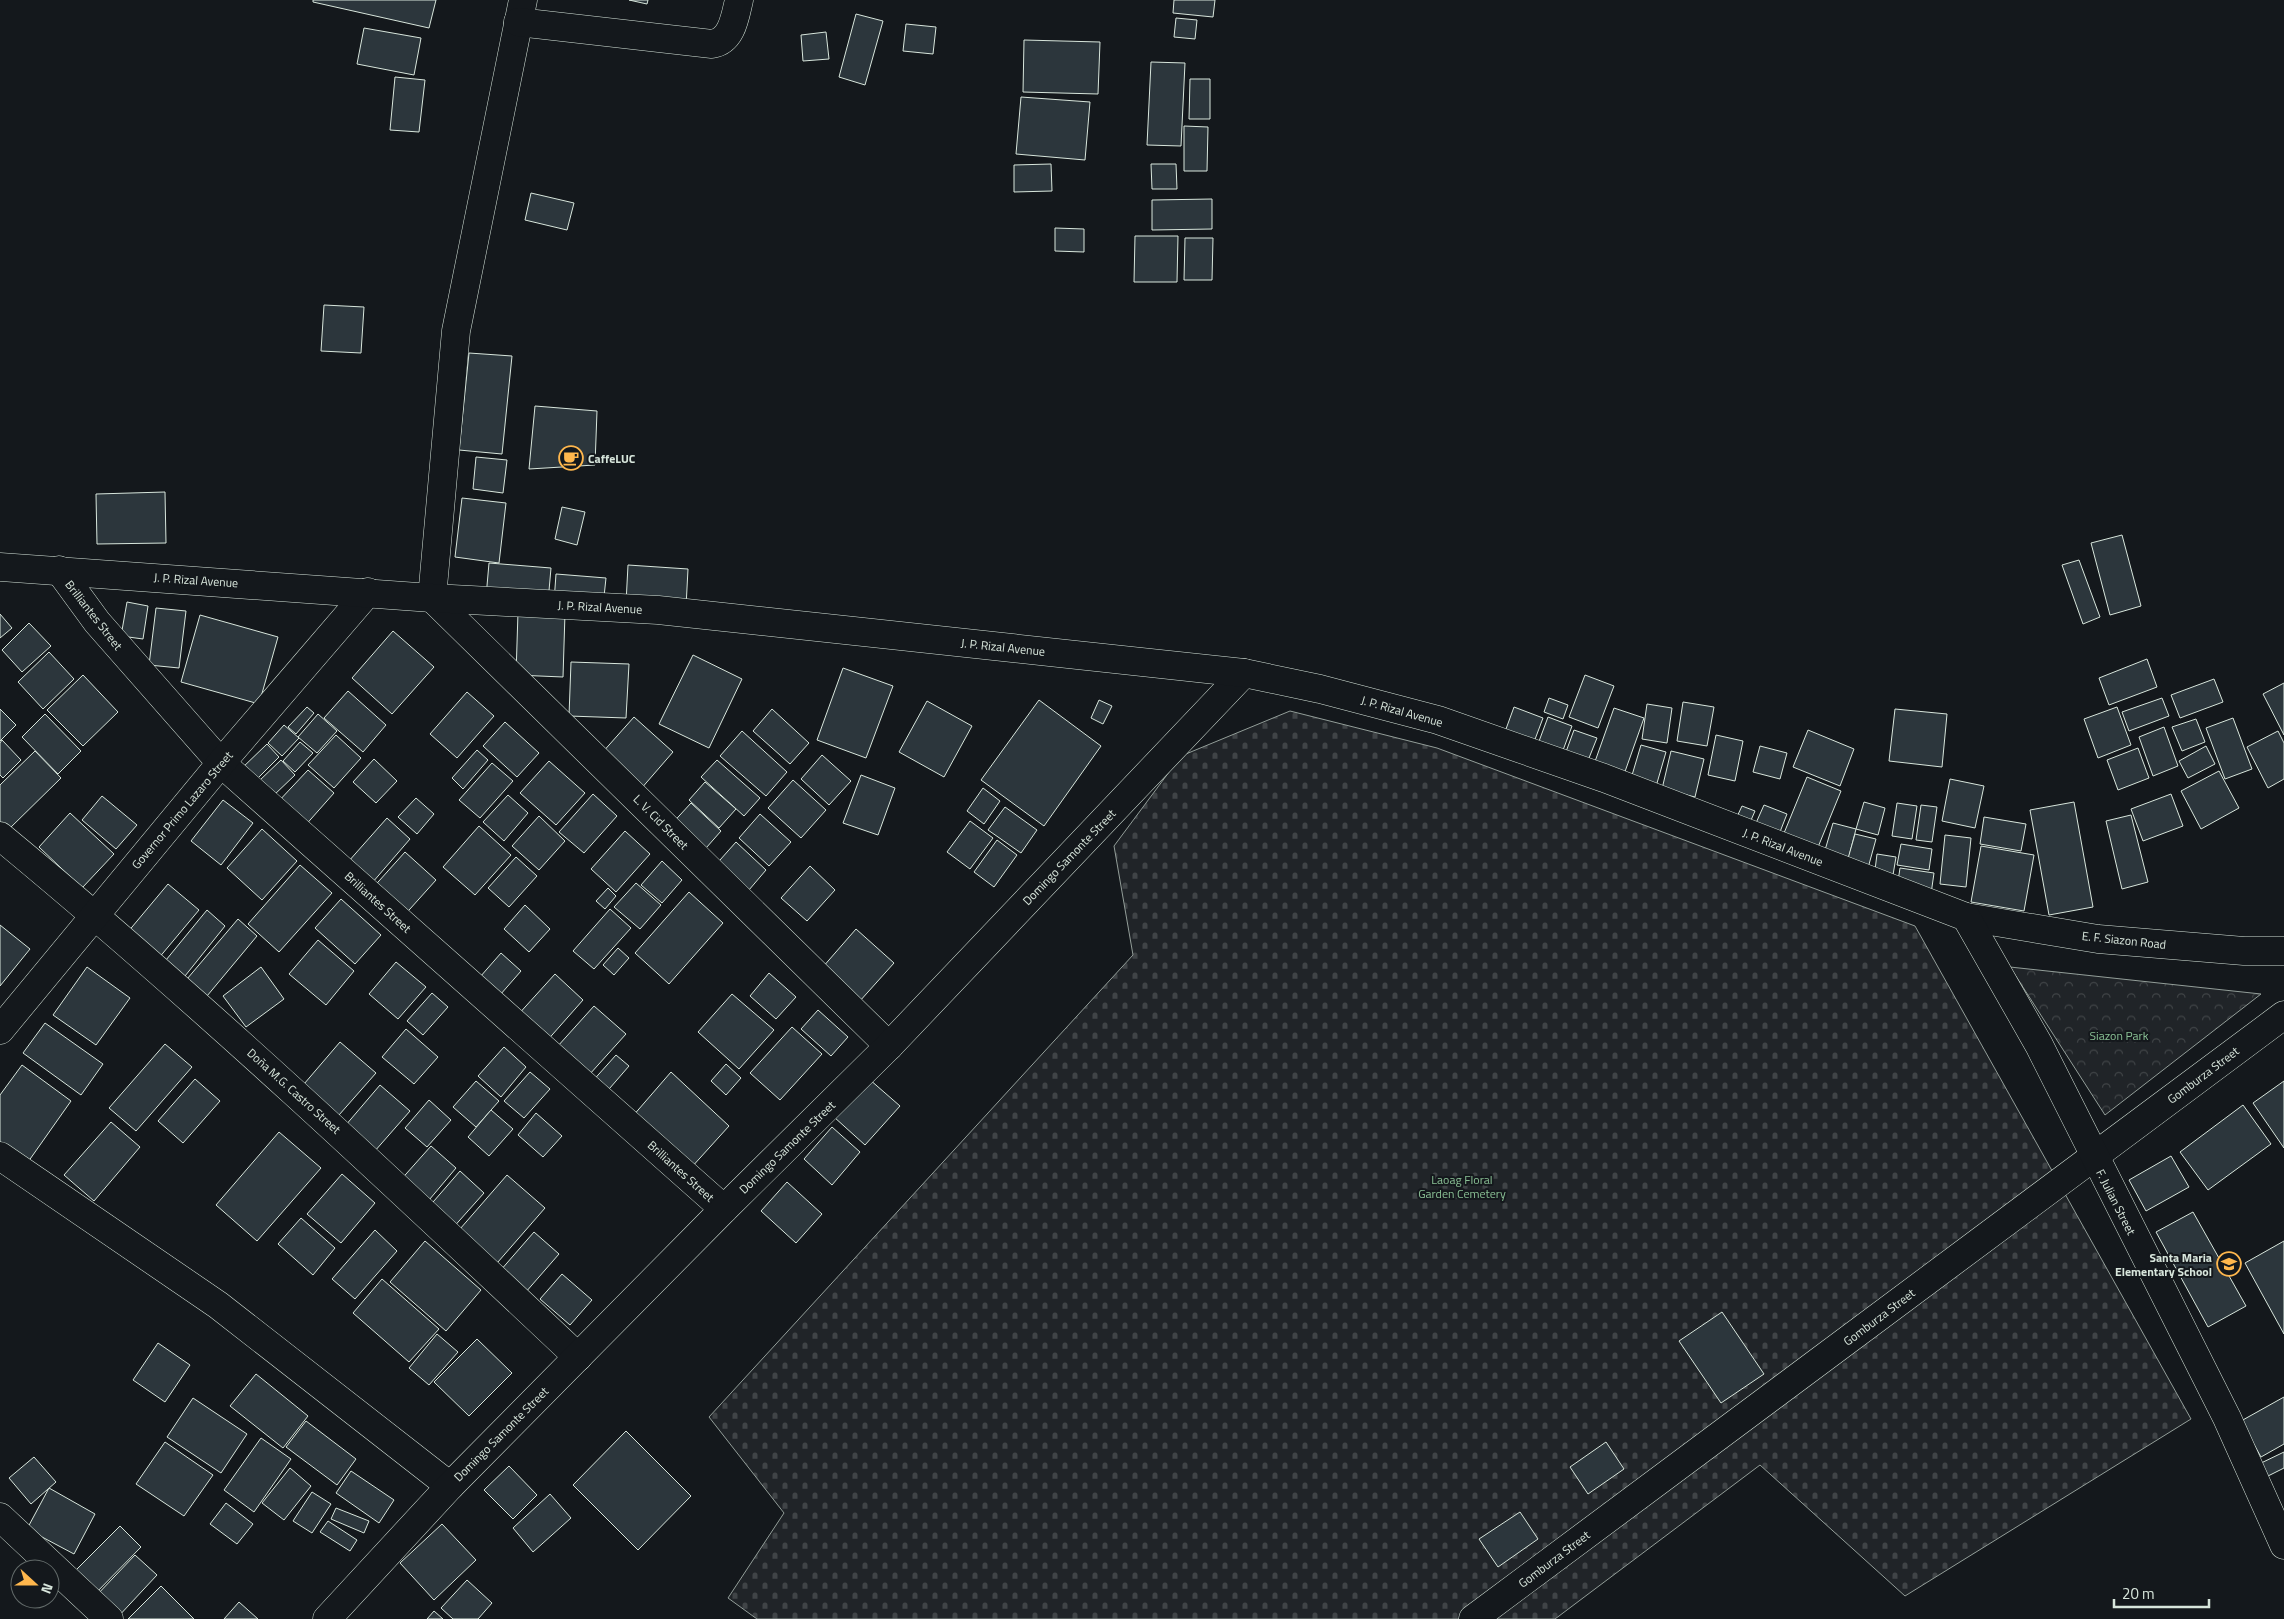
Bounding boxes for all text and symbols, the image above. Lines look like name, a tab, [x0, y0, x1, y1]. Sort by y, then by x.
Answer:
cafe icon: CaffeLUC	[558, 445, 584, 471]
place label: CaffeLUC	[588, 449, 636, 468]
street label: J. P. Rizal Avenue	[153, 568, 239, 592]
street label: Brilliantes Street	[61, 576, 128, 655]
street label: J. P. Rizal Avenue	[557, 595, 643, 619]
street label: J. P. Rizal Avenue	[960, 633, 1046, 661]
street label: J. P. Rizal Avenue	[1359, 690, 1445, 732]
street label: Governor Primo Lazaro Street	[127, 746, 238, 873]
street label: L. V. Cid Street	[629, 790, 694, 855]
street label: Domingo Samonte Street	[1018, 804, 1121, 909]
street label: J. P. Rizal Avenue	[1740, 823, 1826, 871]
street label: Brilliantes Street	[340, 867, 416, 938]
street label: E. F. Siazon Road	[2081, 926, 2167, 954]
park label: Siazon Park	[2090, 1026, 2149, 1045]
street label: Gomburza Street	[2163, 1041, 2244, 1108]
street label: Doña M.G. Castro Street	[243, 1044, 346, 1139]
street label: Domingo Samonte Street	[735, 1095, 840, 1198]
street label: Brilliantes Street	[643, 1136, 719, 1207]
street label: F. Julian Street	[2091, 1166, 2141, 1239]
park label: Laoag Floral Garden Cemetery	[1418, 1170, 1506, 1203]
place label: Santa Maria Elementary School	[2115, 1248, 2212, 1281]
school or university icon: Santa Maria Elementary School	[2216, 1251, 2242, 1277]
street label: Gomburza Street	[1839, 1283, 1920, 1350]
street label: Domingo Samonte Street	[449, 1382, 553, 1486]
street label: Gomburza Street	[1514, 1525, 1595, 1592]
north arrow	[10, 1559, 60, 1609]
scale bar	[2114, 1576, 2209, 1608]
text: N	[36, 1581, 59, 1597]
text: 20 m	[2122, 1582, 2155, 1605]

